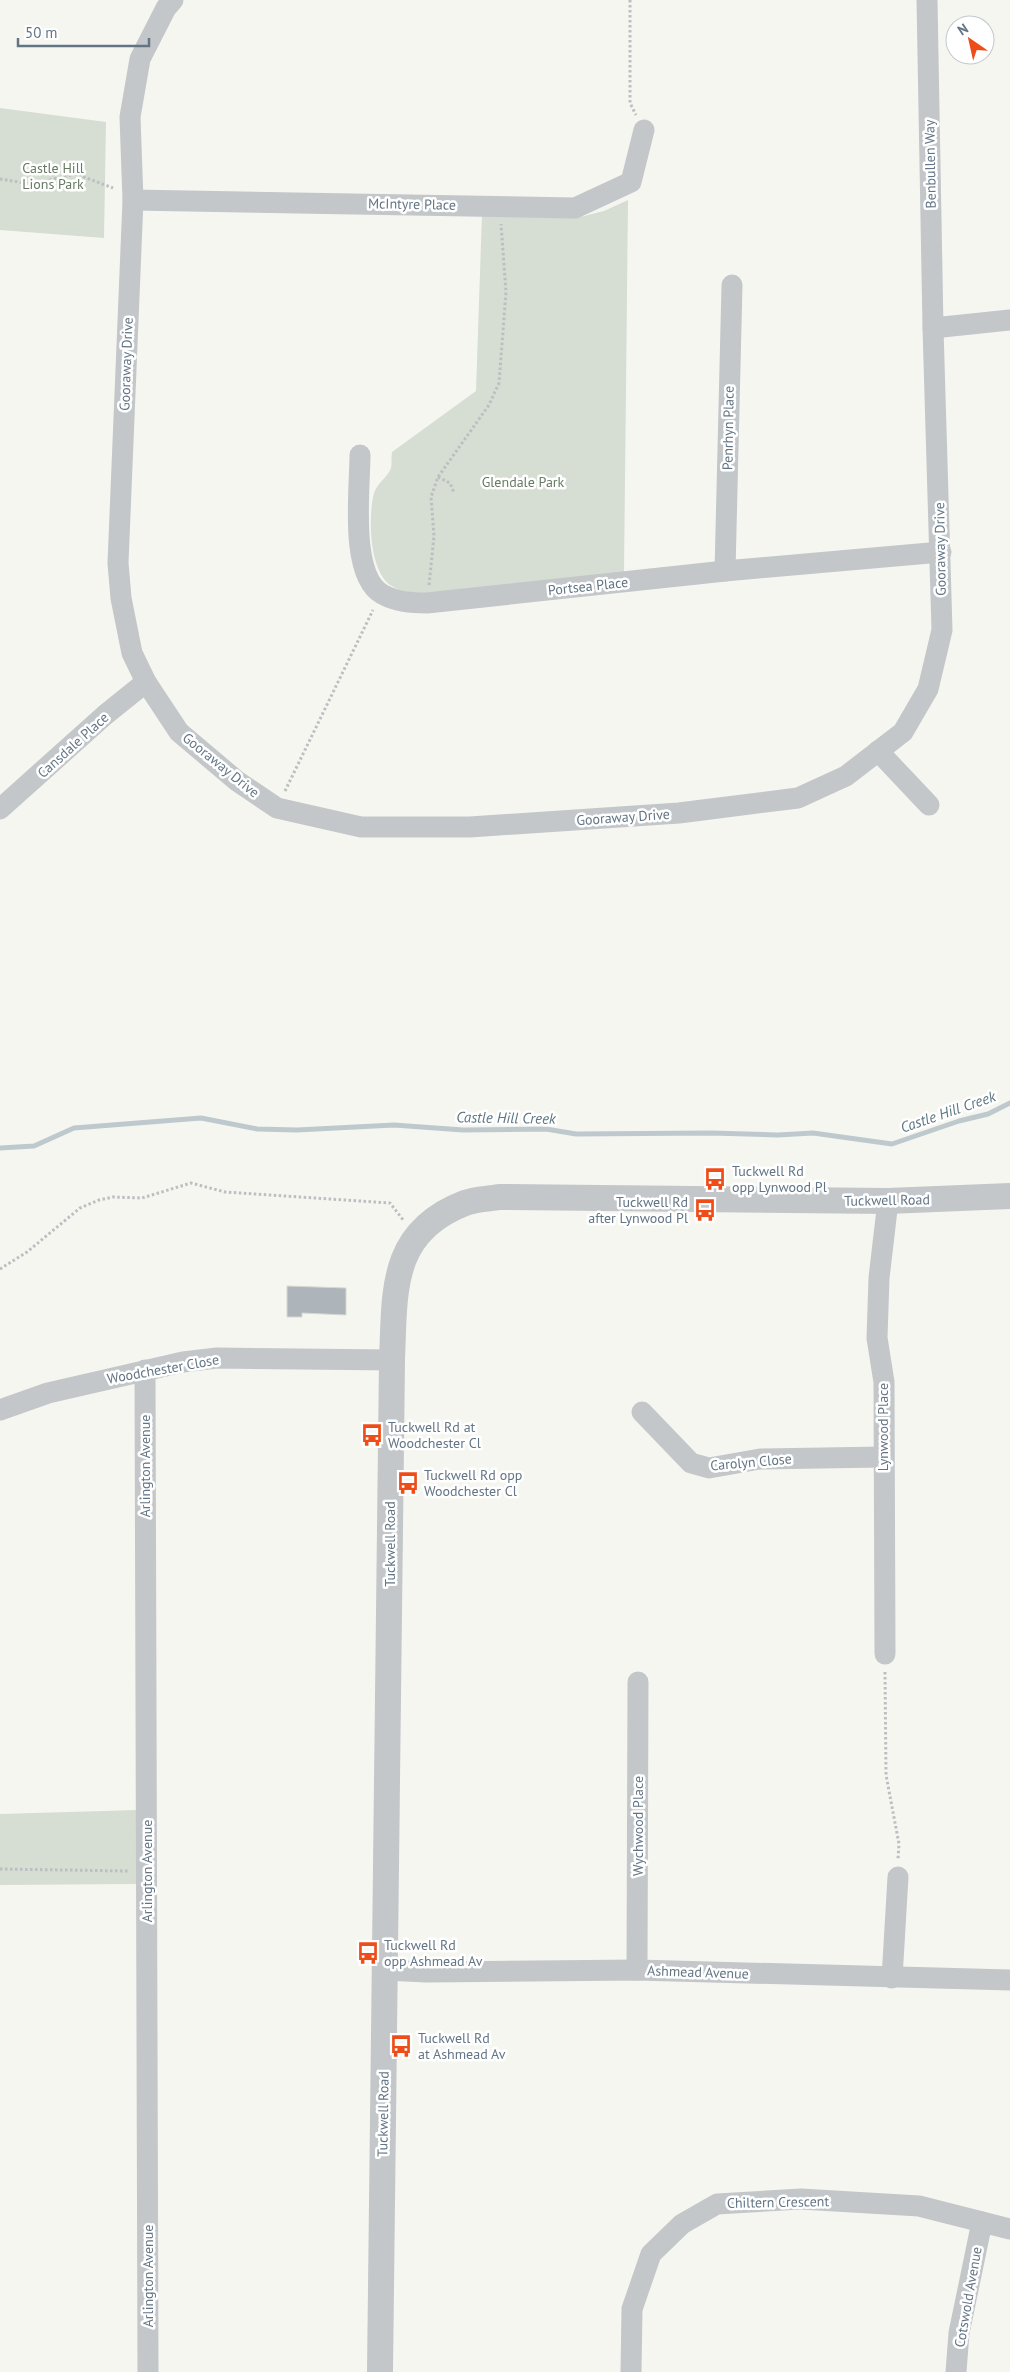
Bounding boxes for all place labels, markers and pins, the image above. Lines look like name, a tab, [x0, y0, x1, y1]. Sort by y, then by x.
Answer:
place label: Tuckwell Rd opp Lynwood Pl	[732, 1162, 827, 1196]
bus stop icon: Tuckwell Rd opp Lynwood Pl	[702, 1166, 728, 1192]
place label: Tuckwell Rd after Lynwood Pl	[588, 1193, 688, 1227]
bus stop icon: Tuckwell Rd after Lynwood Pl	[692, 1197, 718, 1223]
place label: Tuckwell Rd at Woodchester Cl	[388, 1418, 481, 1452]
bus stop icon: Tuckwell Rd at Woodchester Cl	[359, 1422, 385, 1448]
place label: Tuckwell Rd opp Woodchester Cl	[424, 1466, 522, 1500]
bus stop icon: Tuckwell Rd opp Woodchester Cl	[395, 1470, 421, 1496]
place label: Tuckwell Rd opp Ashmead Av	[384, 1936, 483, 1970]
bus stop icon: Tuckwell Rd opp Ashmead Av	[355, 1940, 381, 1966]
place label: Tuckwell Rd at Ashmead Av	[418, 2029, 506, 2063]
bus stop icon: Tuckwell Rd at Ashmead Av	[388, 2033, 414, 2059]

